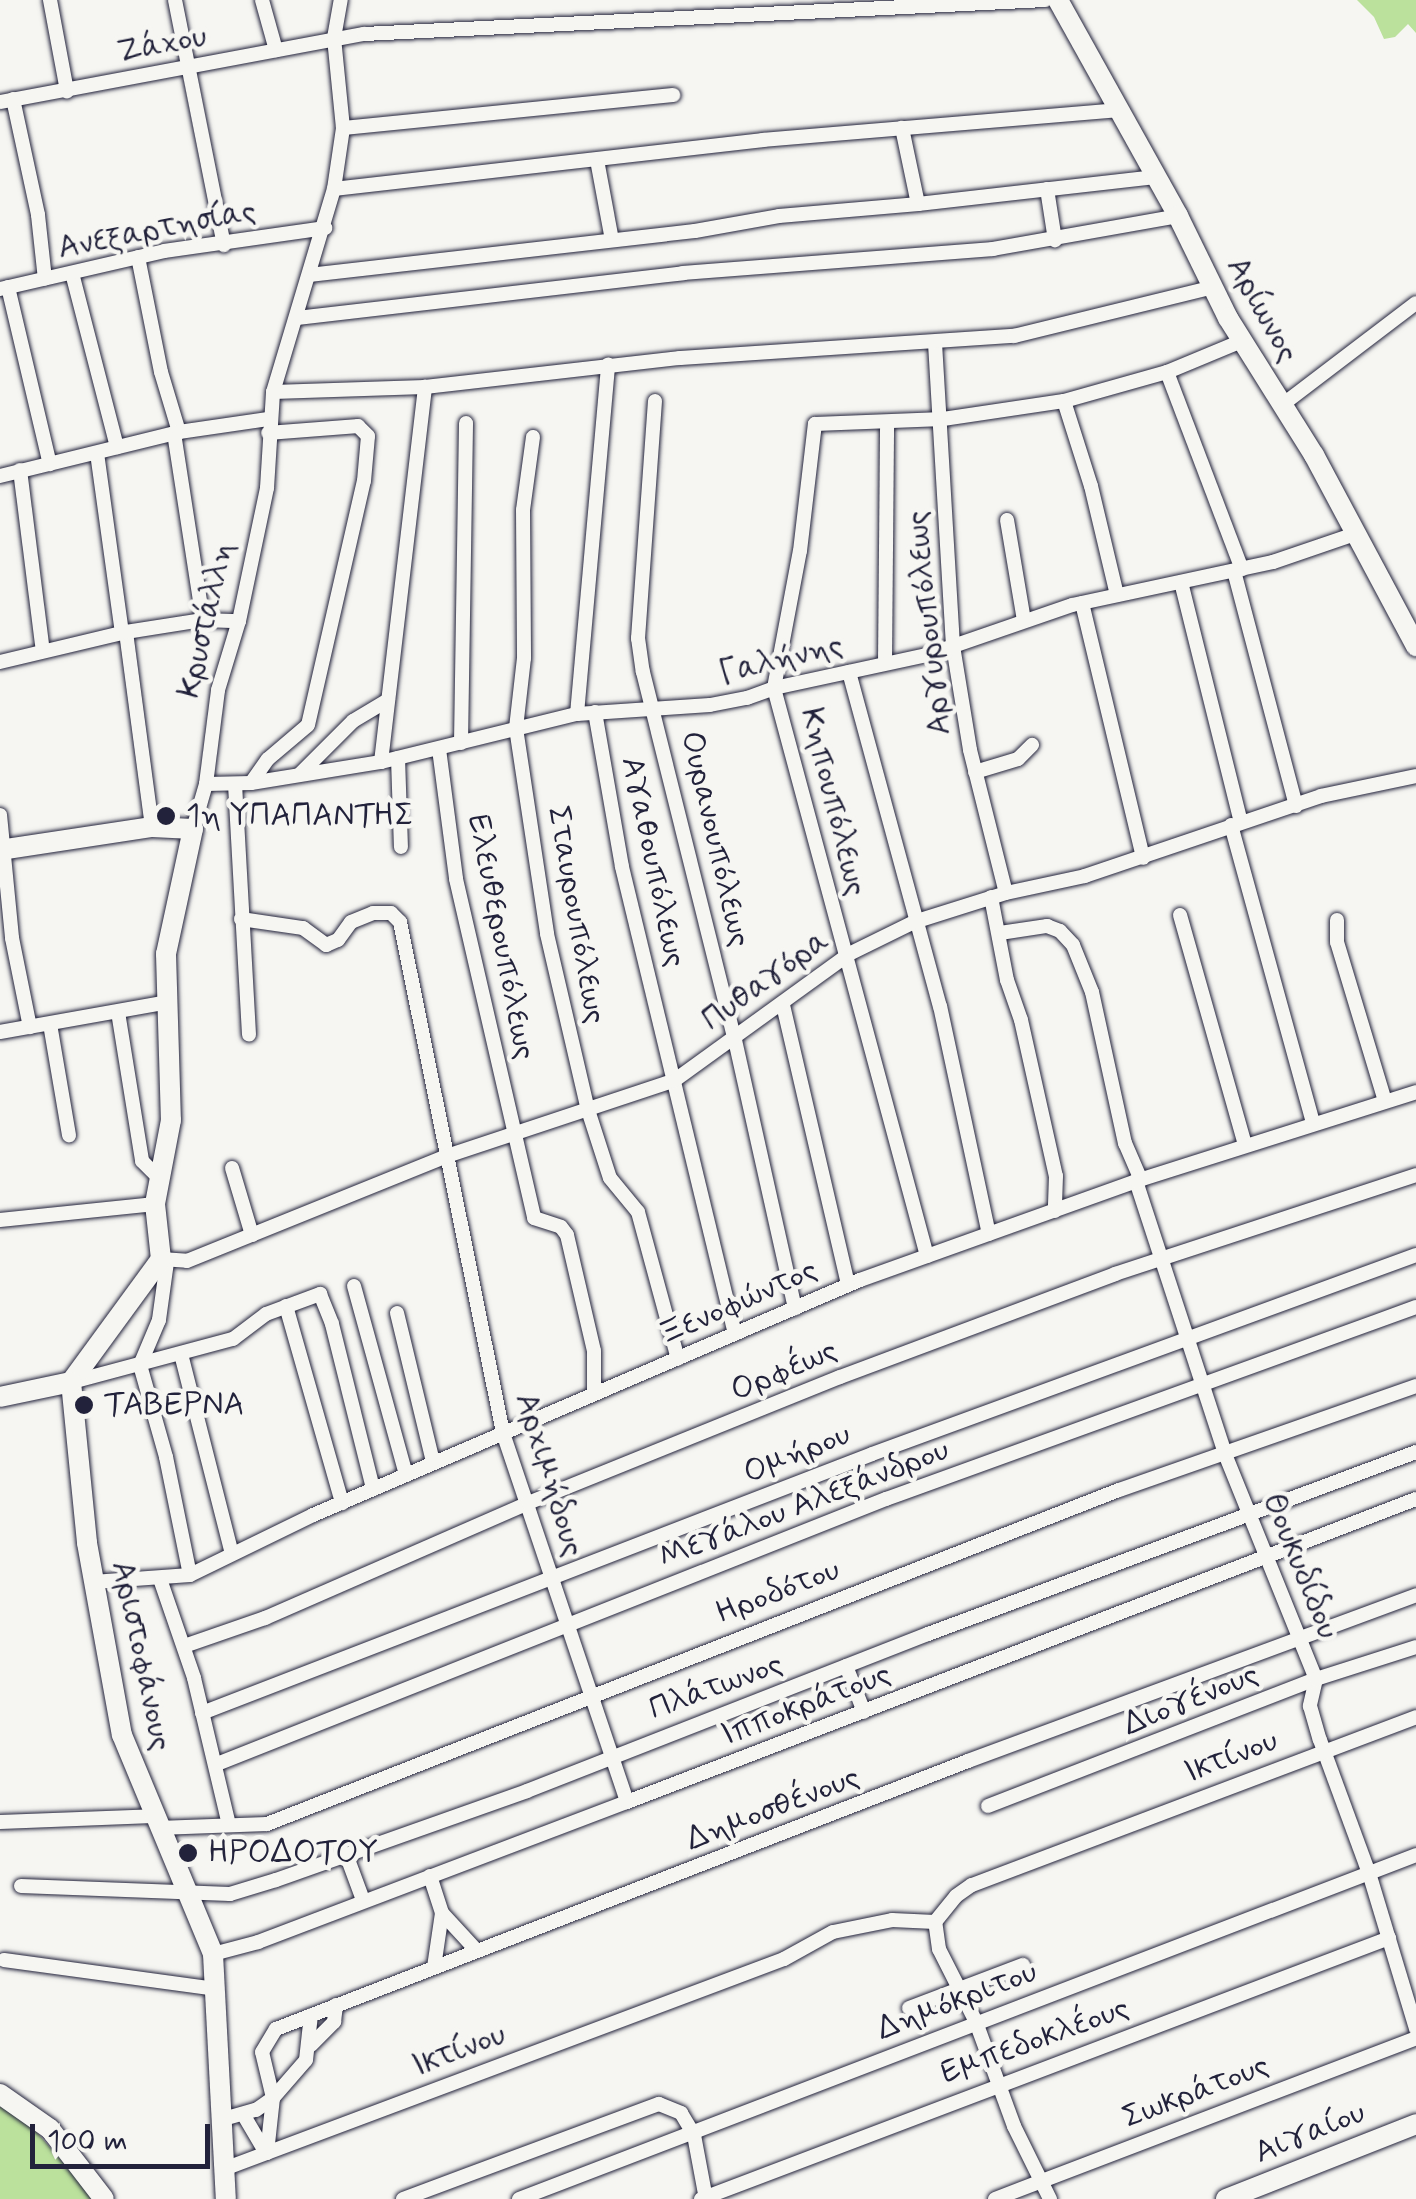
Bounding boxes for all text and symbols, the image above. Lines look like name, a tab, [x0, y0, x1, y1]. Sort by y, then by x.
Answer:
street label: Ζάχου	[114, 18, 210, 72]
street label: Ανεξαρτησίας	[55, 192, 259, 268]
street label: Αρίωνος	[1218, 251, 1306, 369]
street label: Αργυρουπόλεως	[898, 509, 960, 737]
street label: Κρυστάλλη	[170, 538, 244, 702]
street label: Γαλήνης	[715, 626, 847, 694]
street label: Κηπουπόλεως	[791, 704, 875, 900]
street label: Ουρανουπόλεως	[671, 727, 759, 951]
street label: Αγαθουπόλεως	[612, 753, 694, 971]
place label: 1η ΥΠΑΠΑΝΤΗΣ	[186, 797, 414, 835]
street label: Σταυρουπόλεως	[538, 803, 614, 1027]
marker: 1η ΥΠΑΠΑΝΤΗΣ	[155, 805, 177, 827]
street label: Ελευθερουπόλεως	[458, 811, 544, 1063]
street label: Πυθαγόρα	[695, 922, 837, 1040]
street label: Ξενοφώντος	[653, 1251, 823, 1355]
street label: Ορφέως	[725, 1331, 843, 1411]
place label: ΤΑΒΕΡΝΑ	[104, 1386, 245, 1424]
street label: Αρχιμήδους	[506, 1389, 592, 1561]
marker: ΤΑΒΕΡΝΑ	[73, 1394, 95, 1416]
street label: Ομήρου	[738, 1415, 856, 1493]
street label: Μεγάλου Αλεξάνδρου	[653, 1431, 955, 1577]
street label: Θουκυδίδου	[1253, 1487, 1347, 1645]
street label: Ηροδότου	[711, 1551, 845, 1633]
street label: Αριστοφάνους	[102, 1558, 180, 1754]
street label: Πλάτωνος	[644, 1645, 788, 1729]
street label: Ιπποκράτους	[716, 1655, 896, 1755]
street label: Διογένους	[1118, 1656, 1264, 1744]
street label: Ικτίνου	[1179, 1722, 1283, 1792]
street label: Δημοσθένους	[681, 1758, 865, 1860]
place label: ΗΡΟΔΟΤΟΥ	[208, 1834, 378, 1872]
marker: ΗΡΟΔΟΤΟΥ	[177, 1842, 199, 1864]
street label: Δημόκριτου	[872, 1953, 1042, 2049]
street label: Εμπεδοκλέους	[936, 1989, 1134, 2093]
street label: Ικτίνου	[407, 2016, 511, 2086]
street label: Σωκράτους	[1118, 2047, 1274, 2137]
street label: Αιγαίου	[1249, 2093, 1371, 2173]
scale bar	[35, 2104, 215, 2166]
text: 100 m	[47, 2122, 128, 2161]

